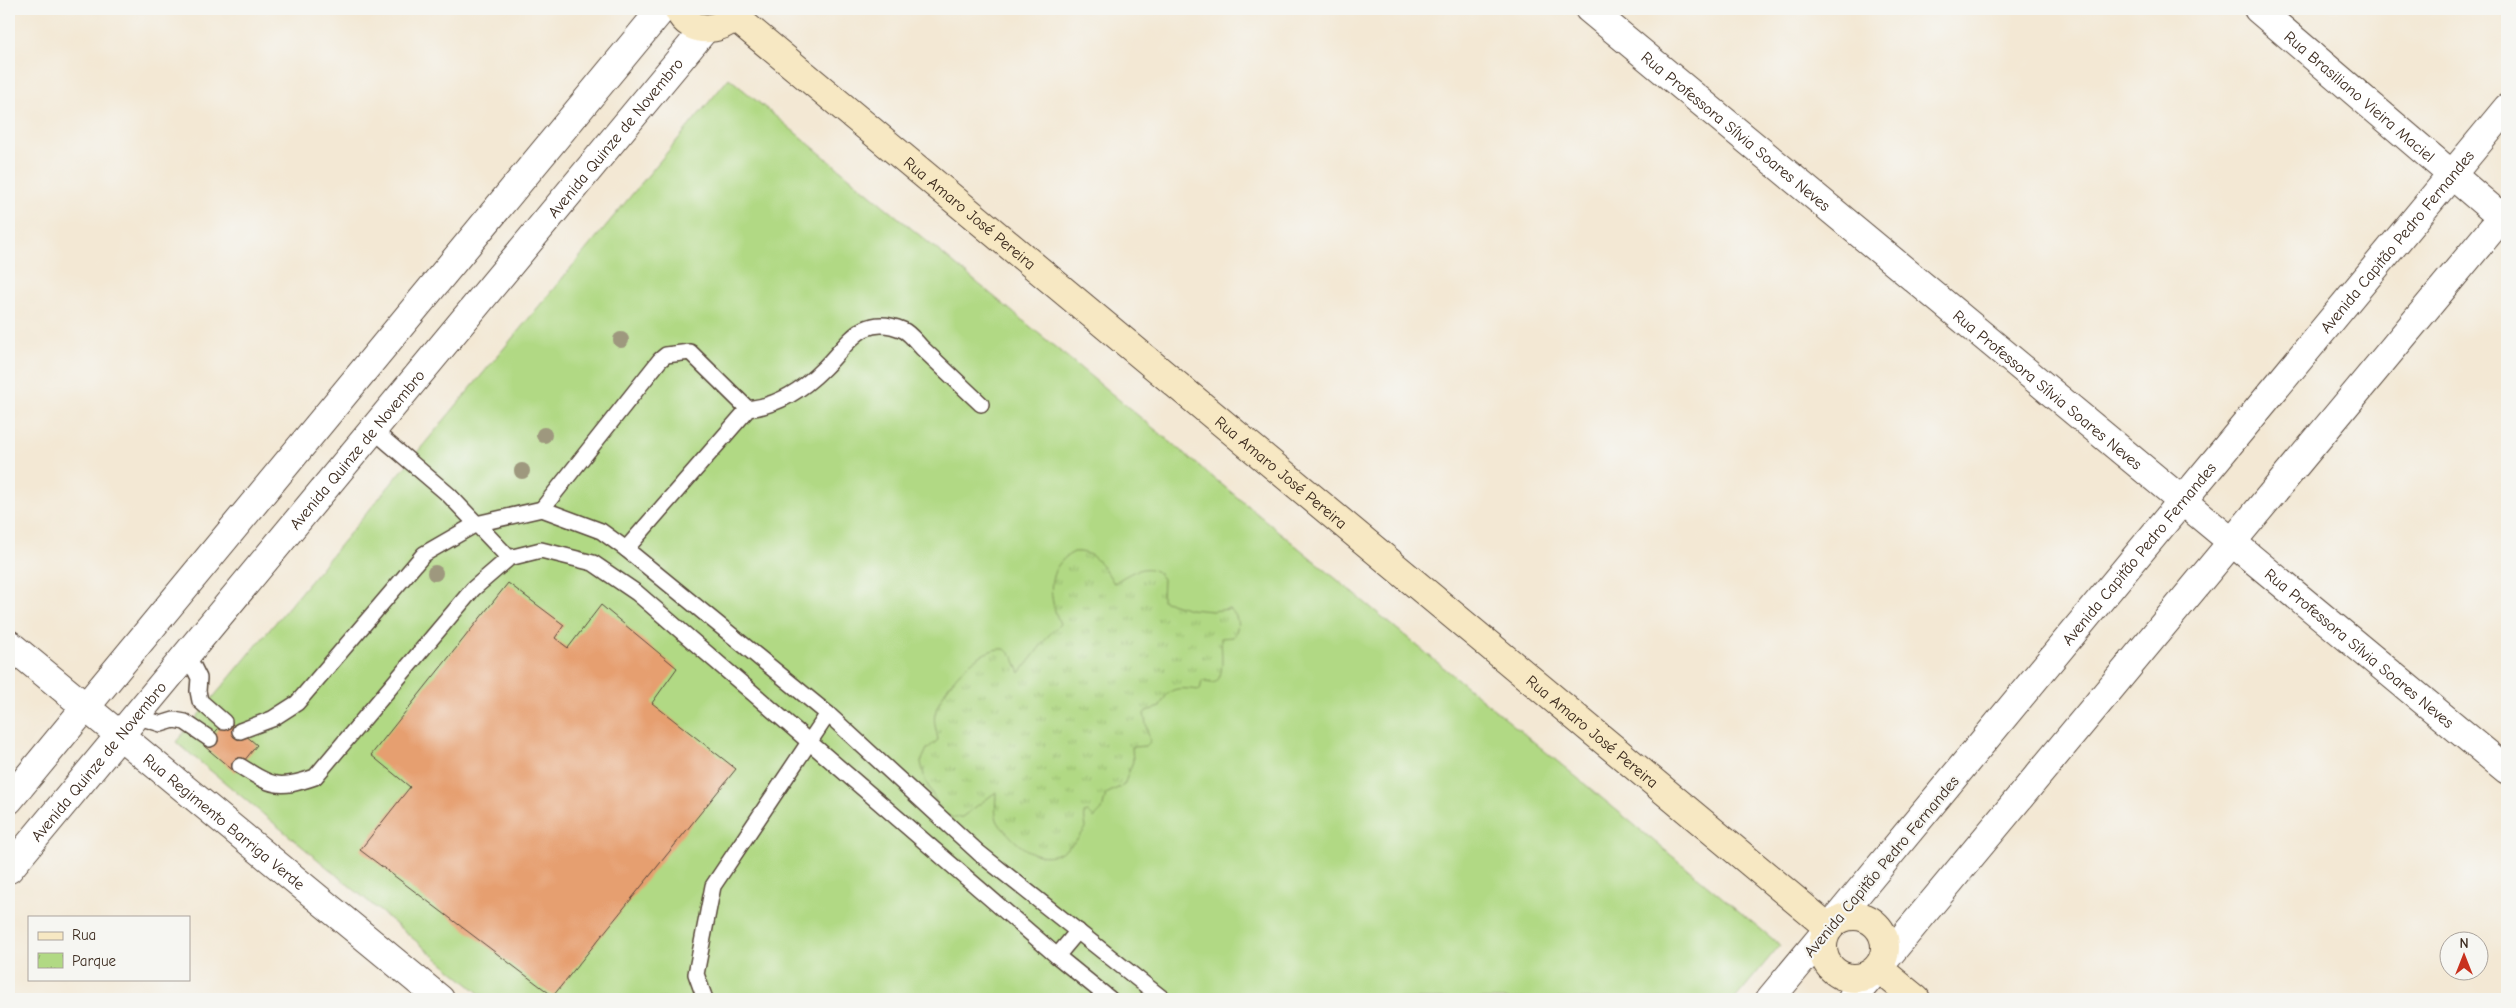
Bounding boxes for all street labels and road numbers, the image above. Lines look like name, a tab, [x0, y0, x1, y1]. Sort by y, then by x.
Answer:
street label: Rua Brasiliano Vieira Maciel	[2280, 28, 2438, 166]
street label: Rua Professora Sílvia Soares Neves	[1637, 48, 1834, 215]
street label: Avenida Quinze de Novembro	[545, 55, 687, 222]
street label: Avenida Capitão Pedro Fernandes	[2317, 147, 2478, 337]
street label: Rua Amaro José Pereira	[900, 154, 1039, 274]
street label: Rua Professora Sílvia Soares Neves	[1949, 307, 2146, 474]
street label: Avenida Quinze de Novembro	[286, 367, 429, 533]
street label: Rua Amaro José Pereira	[1211, 413, 1350, 533]
street label: Avenida Capitão Pedro Fernandes	[2059, 459, 2220, 649]
street label: Rua Professora Sílvia Soares Neves	[2261, 565, 2457, 732]
street label: Rua Amaro José Pereira	[1522, 672, 1662, 792]
street label: Avenida Quinze de Novembro	[28, 678, 170, 845]
street label: Rua Regimento Barriga Verde	[139, 750, 308, 894]
street label: Avenida Capitão Pedro Fernandes	[1801, 772, 1963, 961]

